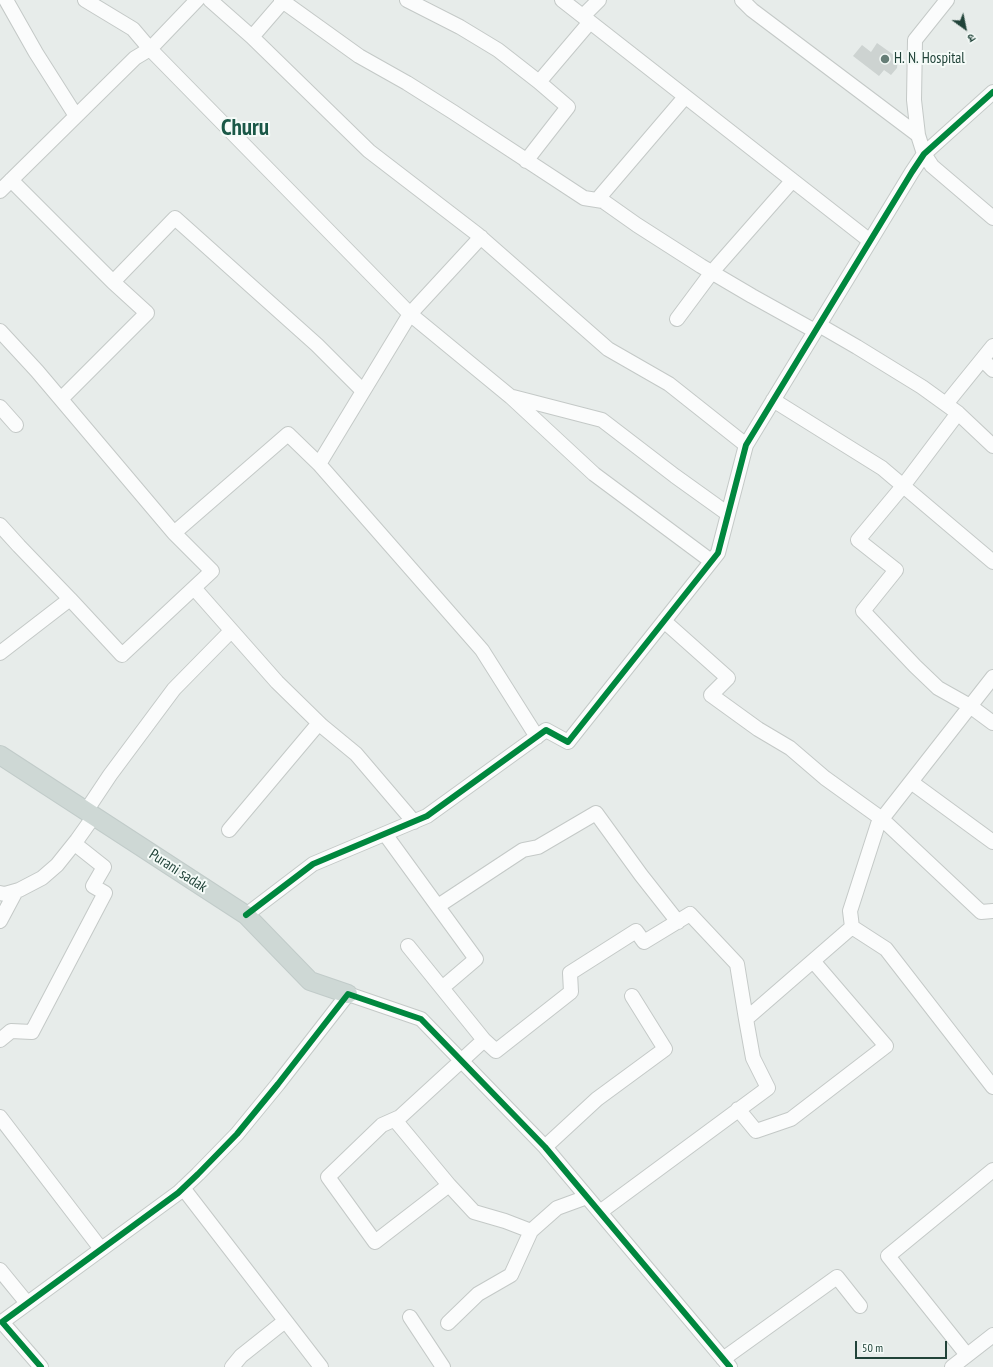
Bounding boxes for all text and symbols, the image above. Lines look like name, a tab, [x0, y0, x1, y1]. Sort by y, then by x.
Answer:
north arrow	[945, 8, 985, 48]
text: उ	[965, 30, 978, 46]
place label: H. N. Hospital	[894, 50, 965, 68]
marker: H. N. Hospital	[879, 53, 891, 65]
district label: Churu	[221, 114, 269, 142]
street label: Purani sadak	[146, 846, 210, 896]
scale bar	[857, 1333, 949, 1359]
text: 50 m	[862, 1340, 883, 1355]

